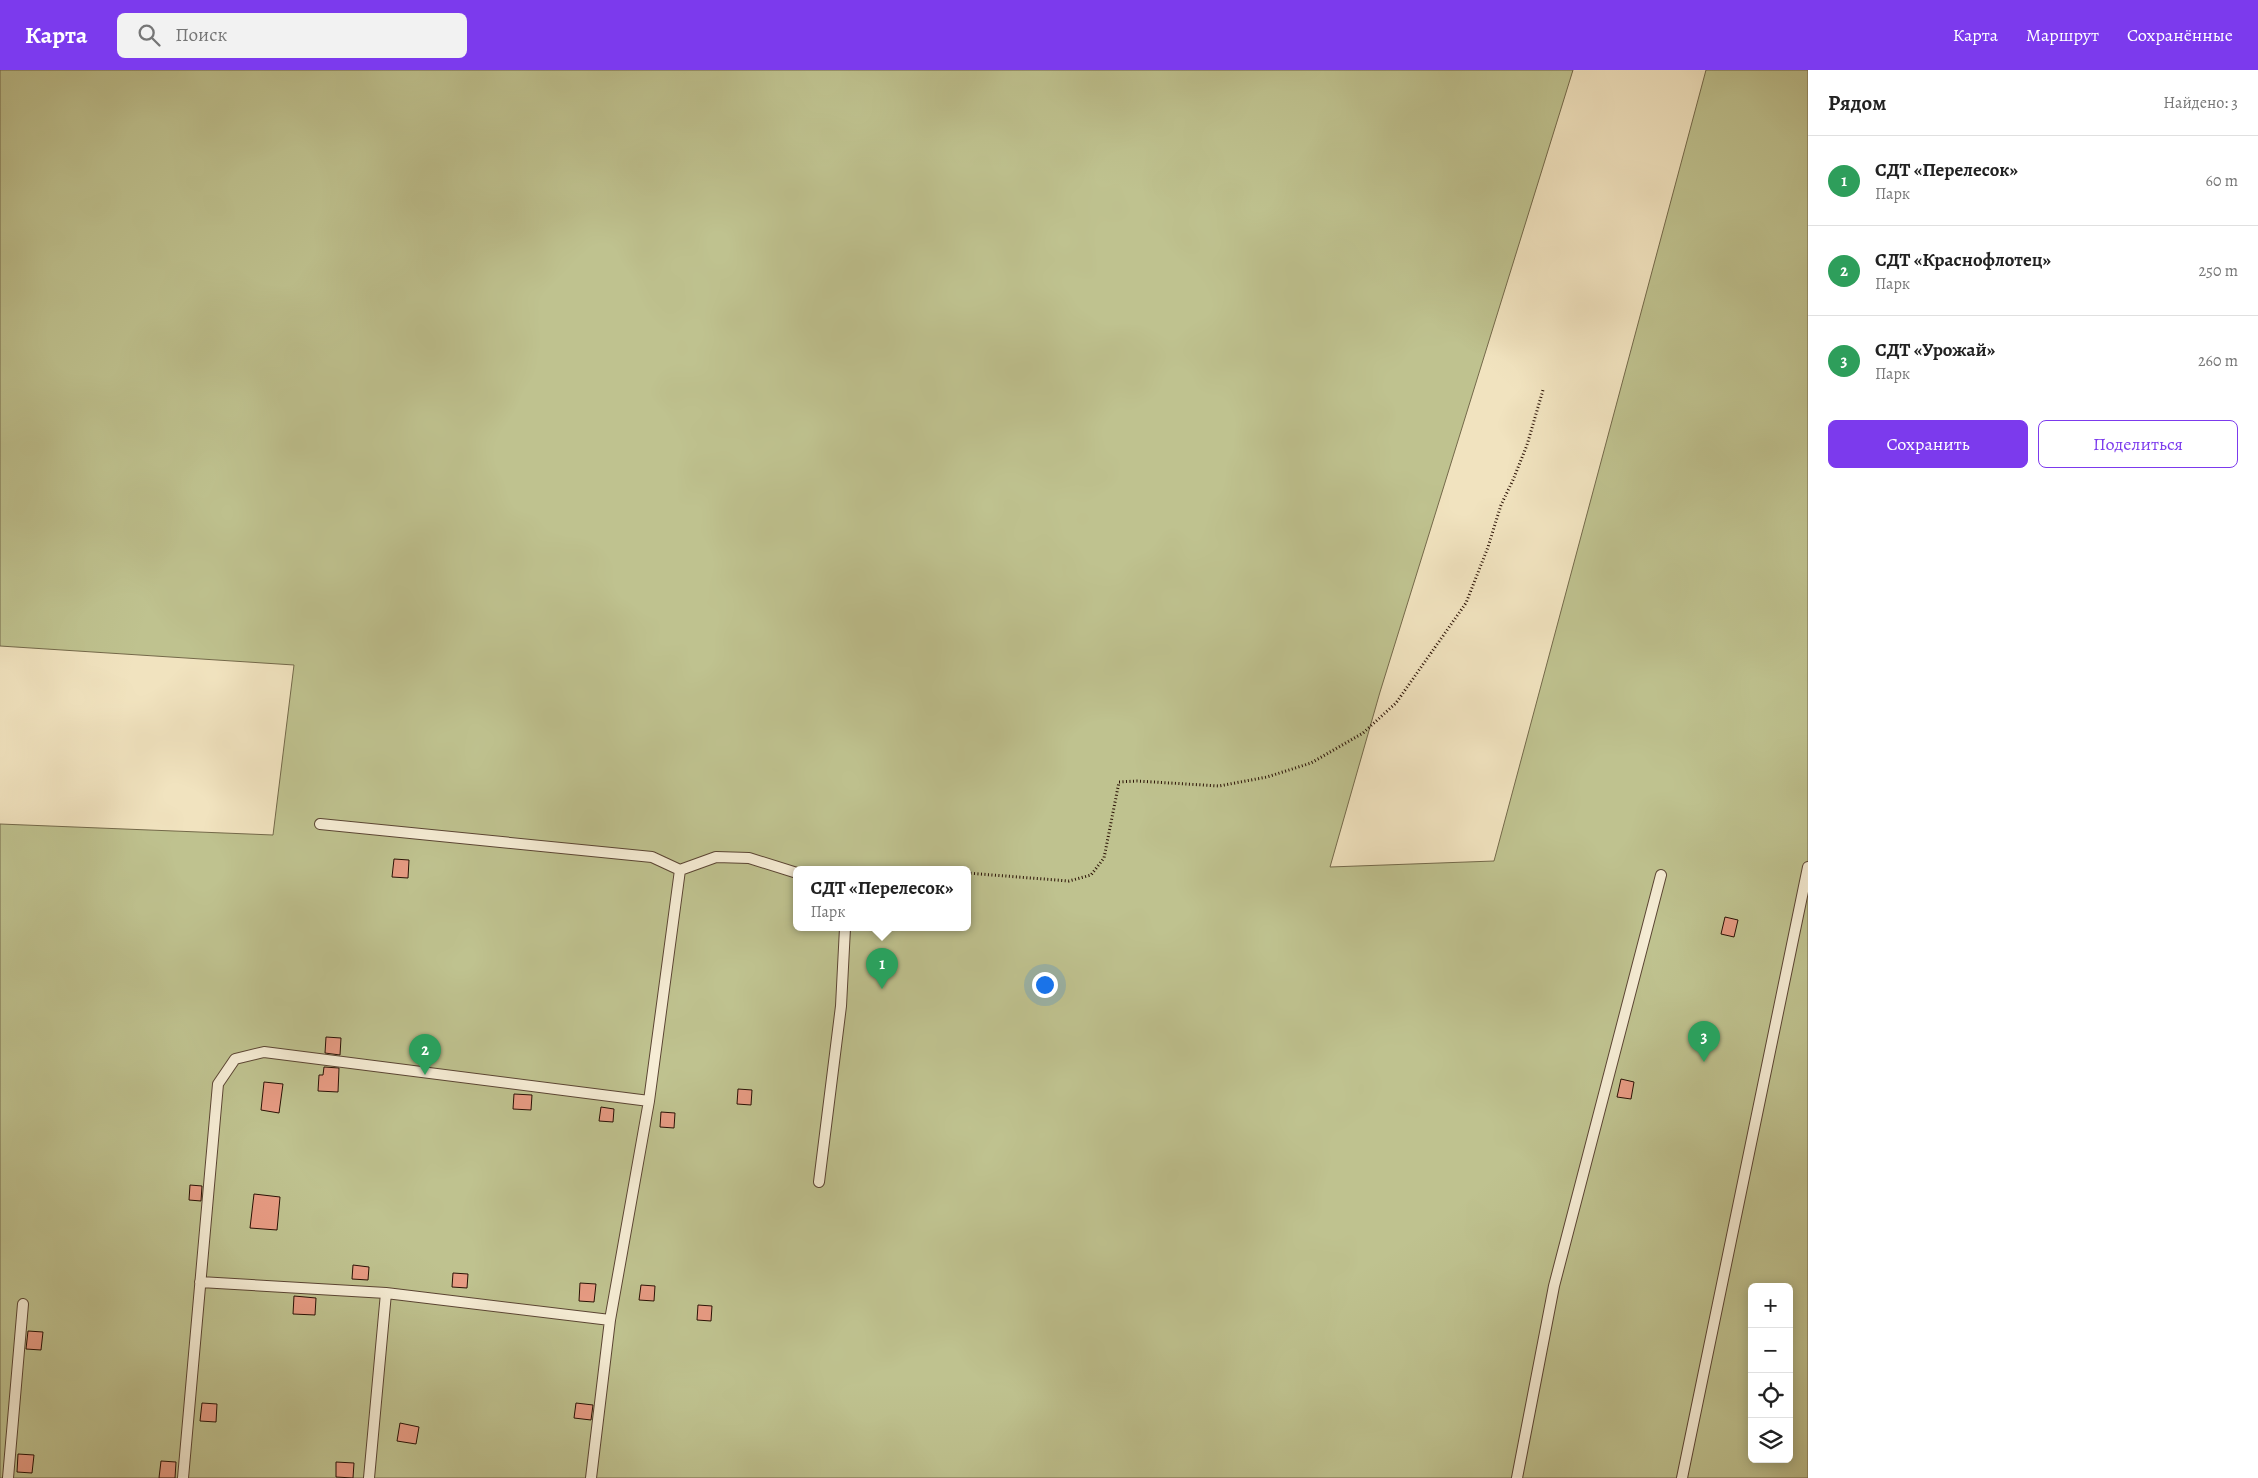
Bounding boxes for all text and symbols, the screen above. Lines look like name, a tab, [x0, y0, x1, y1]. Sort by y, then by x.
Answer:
search box	[117, 13, 467, 58]
text: Карта	[25, 19, 87, 51]
icon: search	[135, 21, 163, 49]
text: Поиск	[175, 22, 227, 48]
text: Карта	[1953, 23, 1998, 47]
text: Маршрут	[2026, 23, 2099, 47]
text: Сохранённые	[2127, 23, 2233, 47]
text: Рядом	[1828, 89, 1886, 117]
text: Найдено: 3	[2163, 92, 2238, 114]
text: СДТ «Перелесок»	[1875, 157, 2018, 183]
text: 1	[1841, 170, 1847, 192]
text: 60 m	[2206, 170, 2238, 192]
text: Парк	[1875, 183, 1910, 205]
text: СДТ «Краснофлотец»	[1875, 247, 2051, 273]
text: 2	[1840, 260, 1848, 282]
text: 250 m	[2199, 260, 2238, 282]
text: Парк	[1875, 273, 1910, 295]
text: СДТ «Урожай»	[1875, 337, 1995, 363]
text: 3	[1841, 350, 1847, 372]
text: 260 m	[2198, 350, 2238, 372]
text: Парк	[1875, 363, 1910, 385]
button: Сохранить	[1828, 420, 2028, 468]
button: Поделиться	[2038, 420, 2238, 468]
popup	[793, 866, 971, 931]
text: СДТ «Перелесок»	[810, 875, 954, 901]
text: Парк	[810, 901, 846, 923]
pin: 1	[866, 948, 898, 989]
your location	[1032, 972, 1058, 998]
pin: 3	[1688, 1021, 1720, 1062]
pin: 2	[409, 1034, 441, 1075]
map controls	[1748, 1283, 1793, 1463]
button: +	[1748, 1283, 1793, 1328]
button: −	[1748, 1328, 1793, 1373]
button: locate	[1748, 1373, 1793, 1418]
button: layers	[1748, 1418, 1793, 1463]

